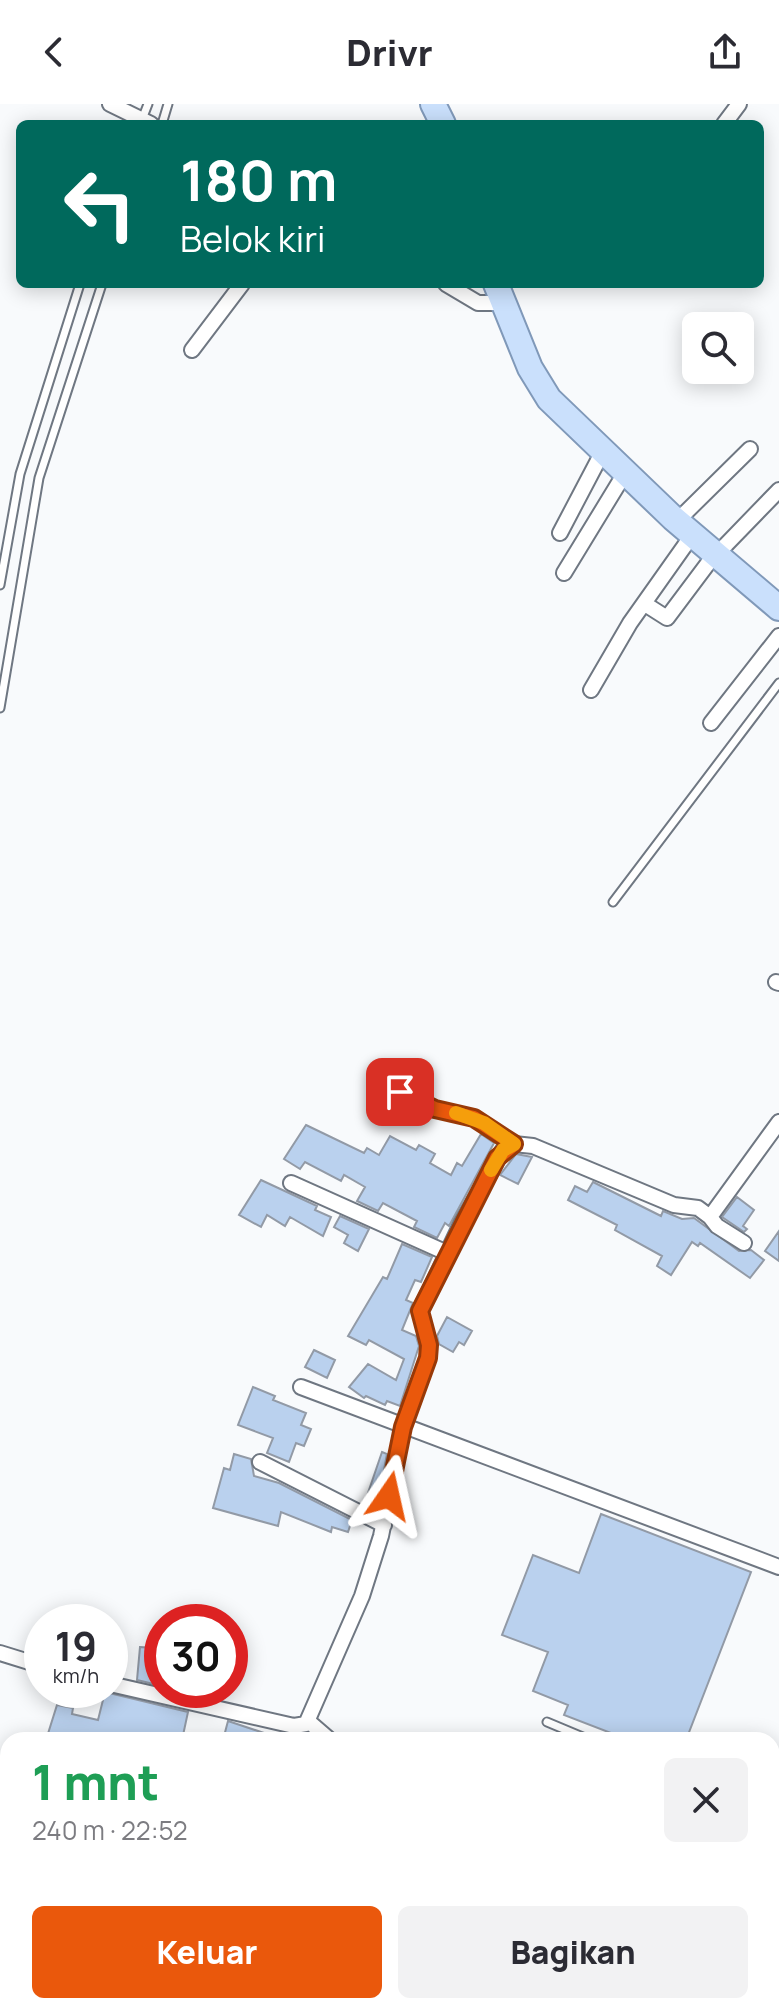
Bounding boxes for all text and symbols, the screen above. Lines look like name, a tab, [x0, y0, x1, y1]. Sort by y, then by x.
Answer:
text: Drivr	[346, 28, 433, 77]
icon: back	[32, 30, 76, 74]
icon: share	[703, 30, 747, 74]
text: 180 m	[180, 141, 337, 218]
icon: left	[48, 152, 152, 256]
text: Belok kiri	[180, 214, 326, 263]
map controls	[682, 312, 754, 384]
button: search	[682, 312, 754, 384]
pin	[366, 1058, 434, 1126]
icon: arrive	[378, 1070, 422, 1114]
position arrow	[347, 1454, 431, 1538]
speed limit sign: 30	[144, 1604, 248, 1708]
text: 19	[55, 1618, 97, 1673]
text: km/h	[53, 1662, 99, 1689]
text: 1 mnt	[32, 1749, 159, 1814]
button: close	[664, 1758, 748, 1842]
text: 240 m · 22:52	[32, 1812, 188, 1848]
button: Keluar	[32, 1906, 382, 1998]
button: Bagikan	[398, 1906, 748, 1998]

